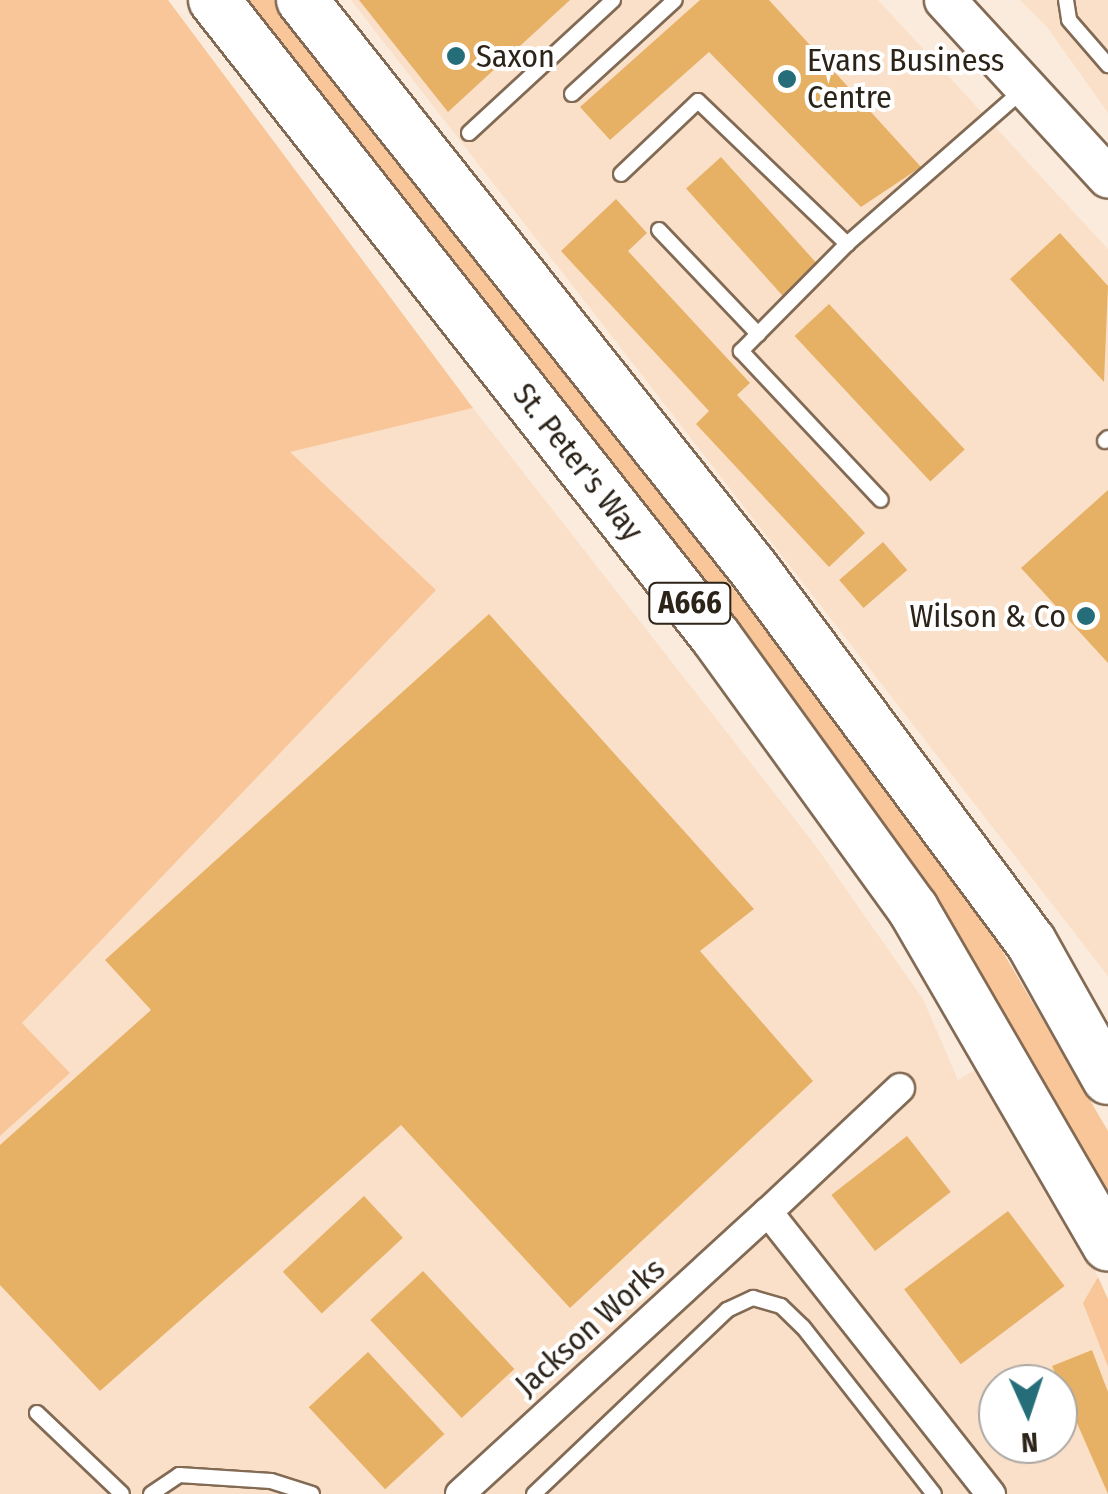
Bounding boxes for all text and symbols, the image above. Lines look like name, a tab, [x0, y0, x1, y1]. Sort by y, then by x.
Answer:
place label: Saxon	[476, 37, 555, 75]
place label: Evans Business Centre	[807, 42, 1005, 117]
marker: Saxon	[445, 45, 467, 67]
marker: Evans Business Centre	[776, 68, 798, 90]
street label: St. Peter's Way	[505, 376, 651, 548]
road number: A666	[648, 578, 732, 628]
place label: Wilson & Co	[909, 597, 1066, 635]
marker: Wilson & Co	[1075, 605, 1097, 627]
street label: Jackson Works	[507, 1250, 673, 1404]
north arrow	[978, 1364, 1078, 1464]
text: N	[1020, 1426, 1039, 1459]

